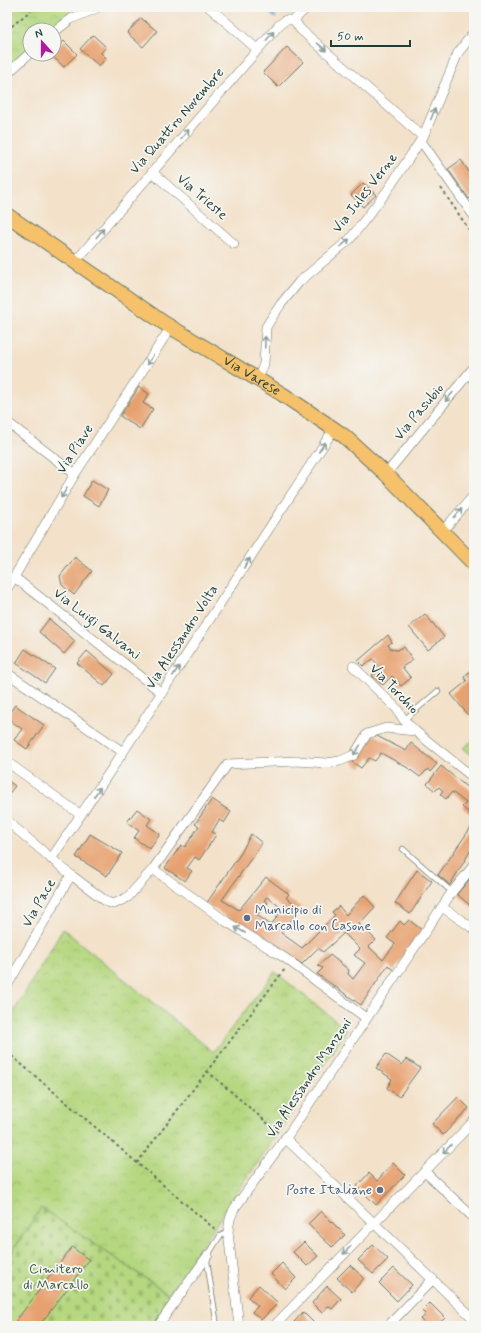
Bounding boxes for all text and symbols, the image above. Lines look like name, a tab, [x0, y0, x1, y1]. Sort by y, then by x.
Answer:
north arrow	[22, 22, 62, 62]
scale bar	[331, 22, 410, 48]
text: N	[33, 26, 45, 41]
text: 50 m	[337, 29, 364, 45]
one-way arrow	[265, 30, 274, 41]
one-way arrow	[316, 43, 327, 52]
street label: Via Quattro Novembre	[126, 64, 228, 178]
one-way arrow	[430, 108, 438, 120]
one-way arrow	[180, 129, 189, 139]
street label: Via Jules Verne	[328, 149, 402, 237]
street label: Via Trieste	[173, 170, 231, 224]
one-way arrow	[95, 228, 104, 238]
one-way arrow	[339, 239, 350, 248]
one-way arrow	[261, 336, 269, 349]
street label: Via Varese	[220, 352, 284, 400]
one-way arrow	[146, 354, 154, 365]
street label: Via Pasubio	[390, 380, 448, 444]
one-way arrow	[445, 392, 454, 403]
street label: Via Piave	[52, 421, 98, 477]
one-way arrow	[318, 441, 326, 452]
one-way arrow	[60, 487, 68, 499]
one-way arrow	[454, 508, 463, 518]
one-way arrow	[243, 557, 251, 568]
street label: Via Alessandro Volta	[142, 581, 223, 693]
street label: Via Luigi Galvani	[48, 584, 144, 665]
street label: Via Torchio	[366, 660, 423, 718]
one-way arrow	[172, 666, 180, 677]
one-way arrow	[353, 744, 361, 755]
one-way arrow	[93, 787, 101, 798]
street label: Via Pace	[18, 875, 60, 930]
place label: Municipio di Marcallo con Casone	[255, 901, 371, 935]
marker: Municipio di Marcallo con Casone	[242, 913, 252, 923]
one-way arrow	[234, 926, 246, 934]
street label: Via Alessandro Manzoni	[262, 1015, 356, 1141]
one-way arrow	[442, 1144, 452, 1154]
place label: Poste Italiane	[286, 1181, 372, 1199]
marker: Poste Italiane	[375, 1185, 385, 1195]
one-way arrow	[342, 1245, 352, 1255]
park label: Cimitero di Marcallo	[23, 1260, 89, 1294]

